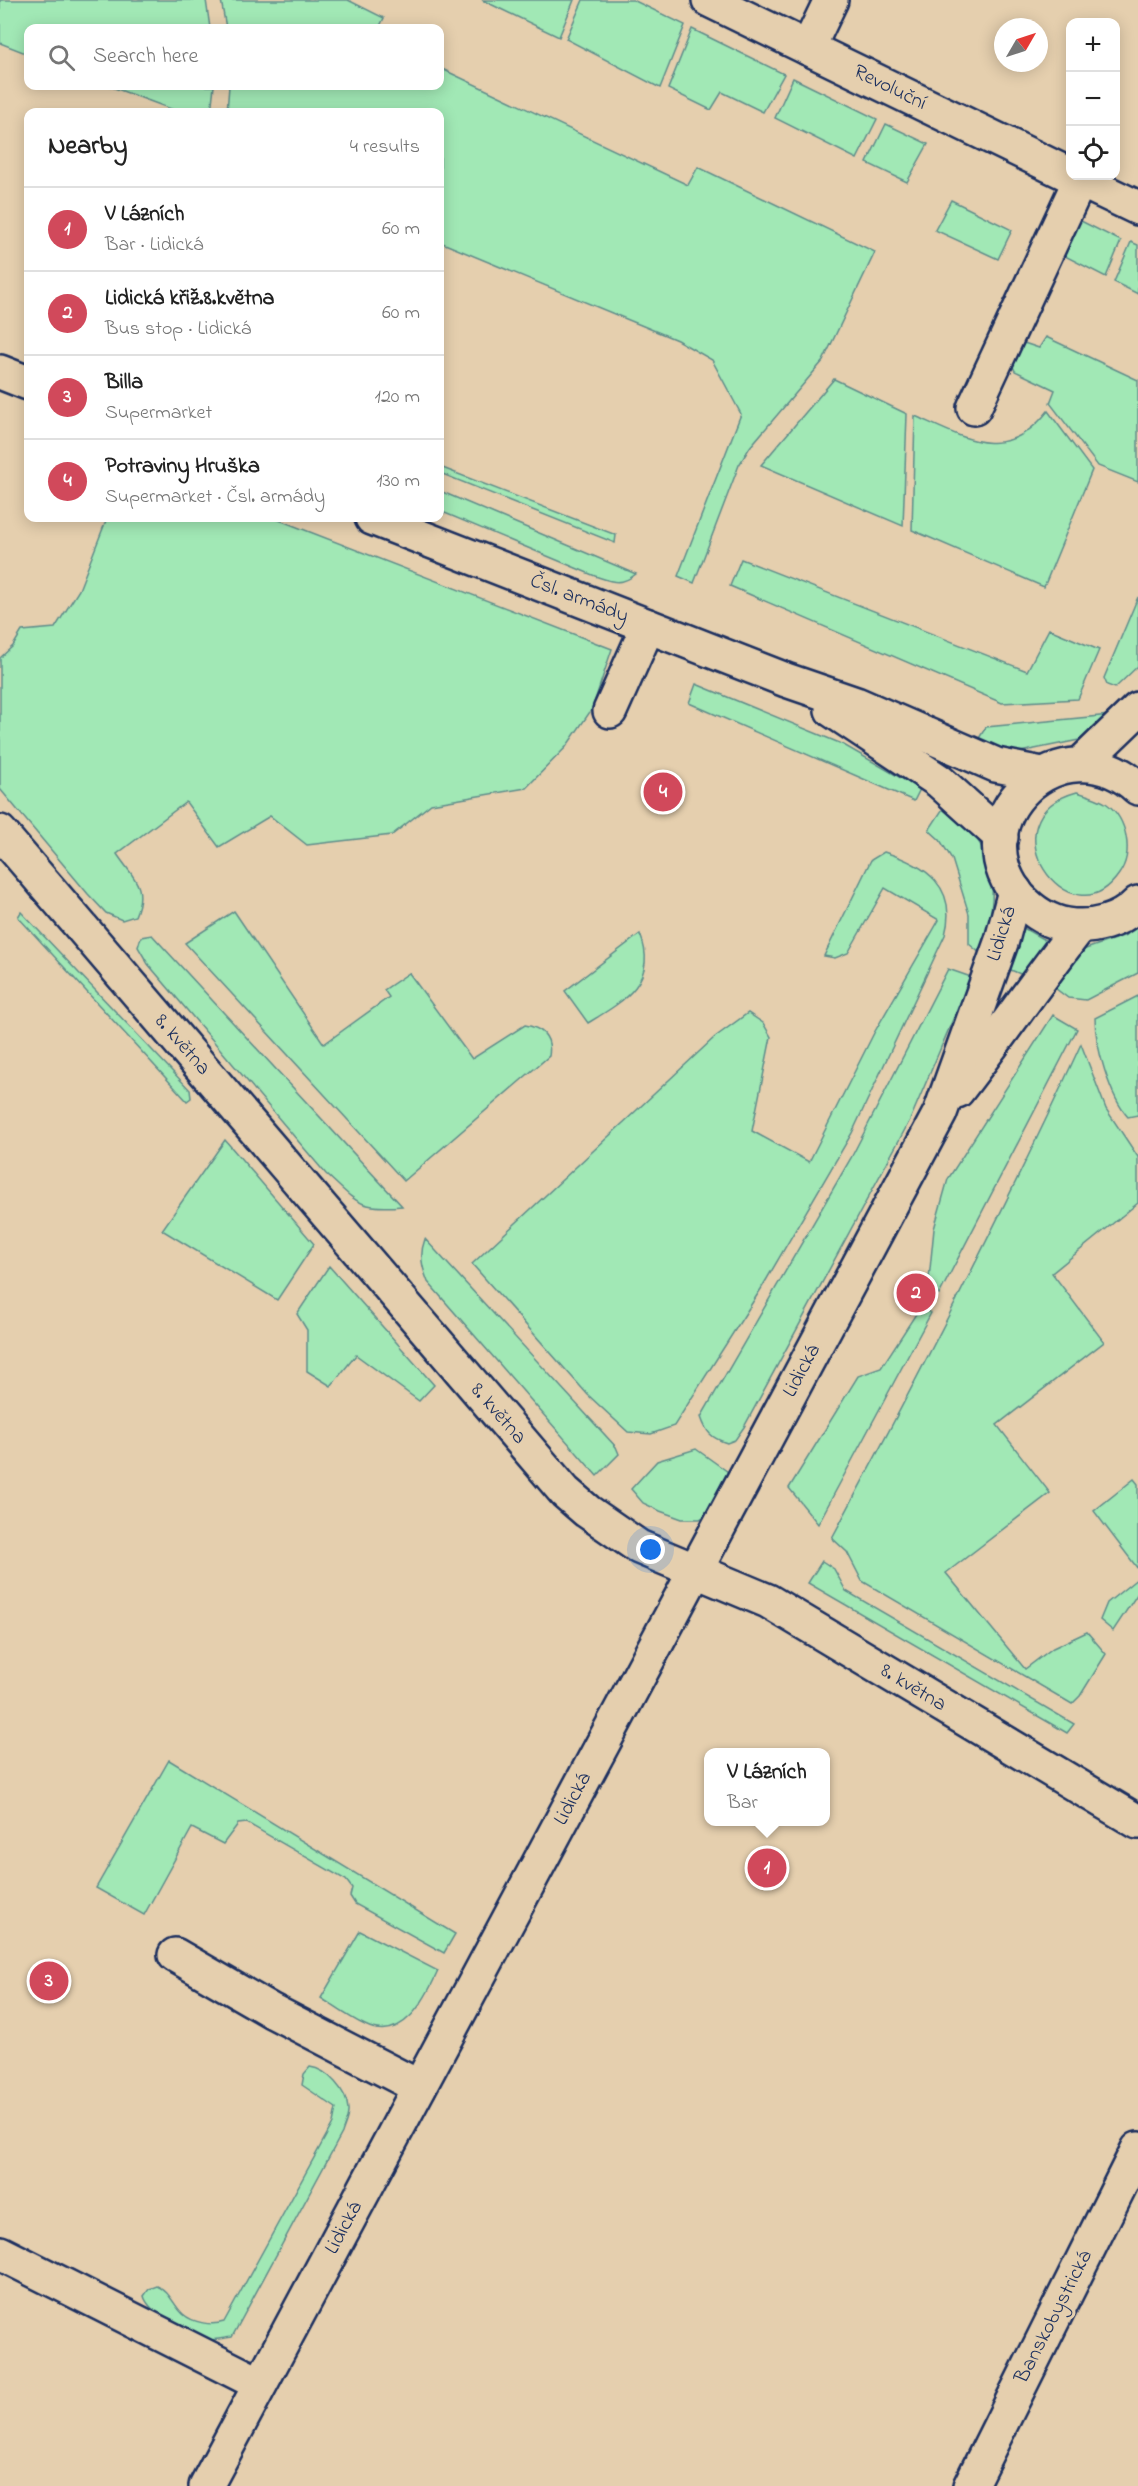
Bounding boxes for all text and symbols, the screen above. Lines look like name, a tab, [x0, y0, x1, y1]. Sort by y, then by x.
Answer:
north arrow	[994, 18, 1048, 72]
map controls	[1066, 18, 1120, 180]
button: +	[1066, 18, 1120, 72]
search box	[24, 24, 444, 90]
icon: search	[45, 41, 78, 74]
text: Search here	[93, 41, 198, 73]
street label: Revoluční	[848, 57, 932, 119]
button: −	[1066, 72, 1120, 126]
button: locate	[1066, 126, 1120, 180]
text: Nearby	[48, 128, 127, 166]
text: 4 results	[350, 133, 420, 162]
text: V Lázních	[105, 199, 184, 231]
text: 1	[64, 215, 71, 244]
text: 60 m	[382, 215, 420, 244]
text: Bar · Lidická	[105, 231, 203, 260]
text: Lidická křiž.8.května	[105, 283, 274, 315]
text: 2	[63, 299, 72, 328]
text: 60 m	[382, 299, 420, 328]
text: Bus stop · Lidická	[105, 315, 251, 344]
text: Billa	[105, 367, 143, 399]
text: 3	[63, 383, 72, 412]
text: 120 m	[375, 383, 420, 412]
text: Supermarket	[105, 399, 212, 428]
text: Potraviny Hruška	[105, 451, 260, 483]
text: 4	[63, 467, 72, 496]
text: 130 m	[376, 467, 420, 496]
text: Supermarket · Čsl. armády	[105, 483, 325, 512]
street label: Čsl. armády	[525, 566, 633, 633]
pin: 4	[644, 770, 682, 814]
street label: Lidická	[979, 902, 1025, 965]
street label: 8. května	[147, 1008, 217, 1082]
pin: 2	[896, 1270, 936, 1316]
street label: Lidická	[776, 1339, 829, 1403]
street label: 8. května	[463, 1377, 533, 1451]
your location	[636, 1535, 665, 1564]
street label: 8. května	[874, 1656, 952, 1720]
popup	[704, 1748, 830, 1826]
text: V Lázních	[727, 1757, 807, 1789]
street label: Lidická	[547, 1767, 600, 1831]
text: Bar	[727, 1789, 758, 1818]
pin: 1	[748, 1846, 786, 1890]
pin: 3	[29, 1958, 68, 2004]
street label: Lidická	[318, 2196, 371, 2260]
street label: Banskobystrická	[1007, 2245, 1102, 2391]

